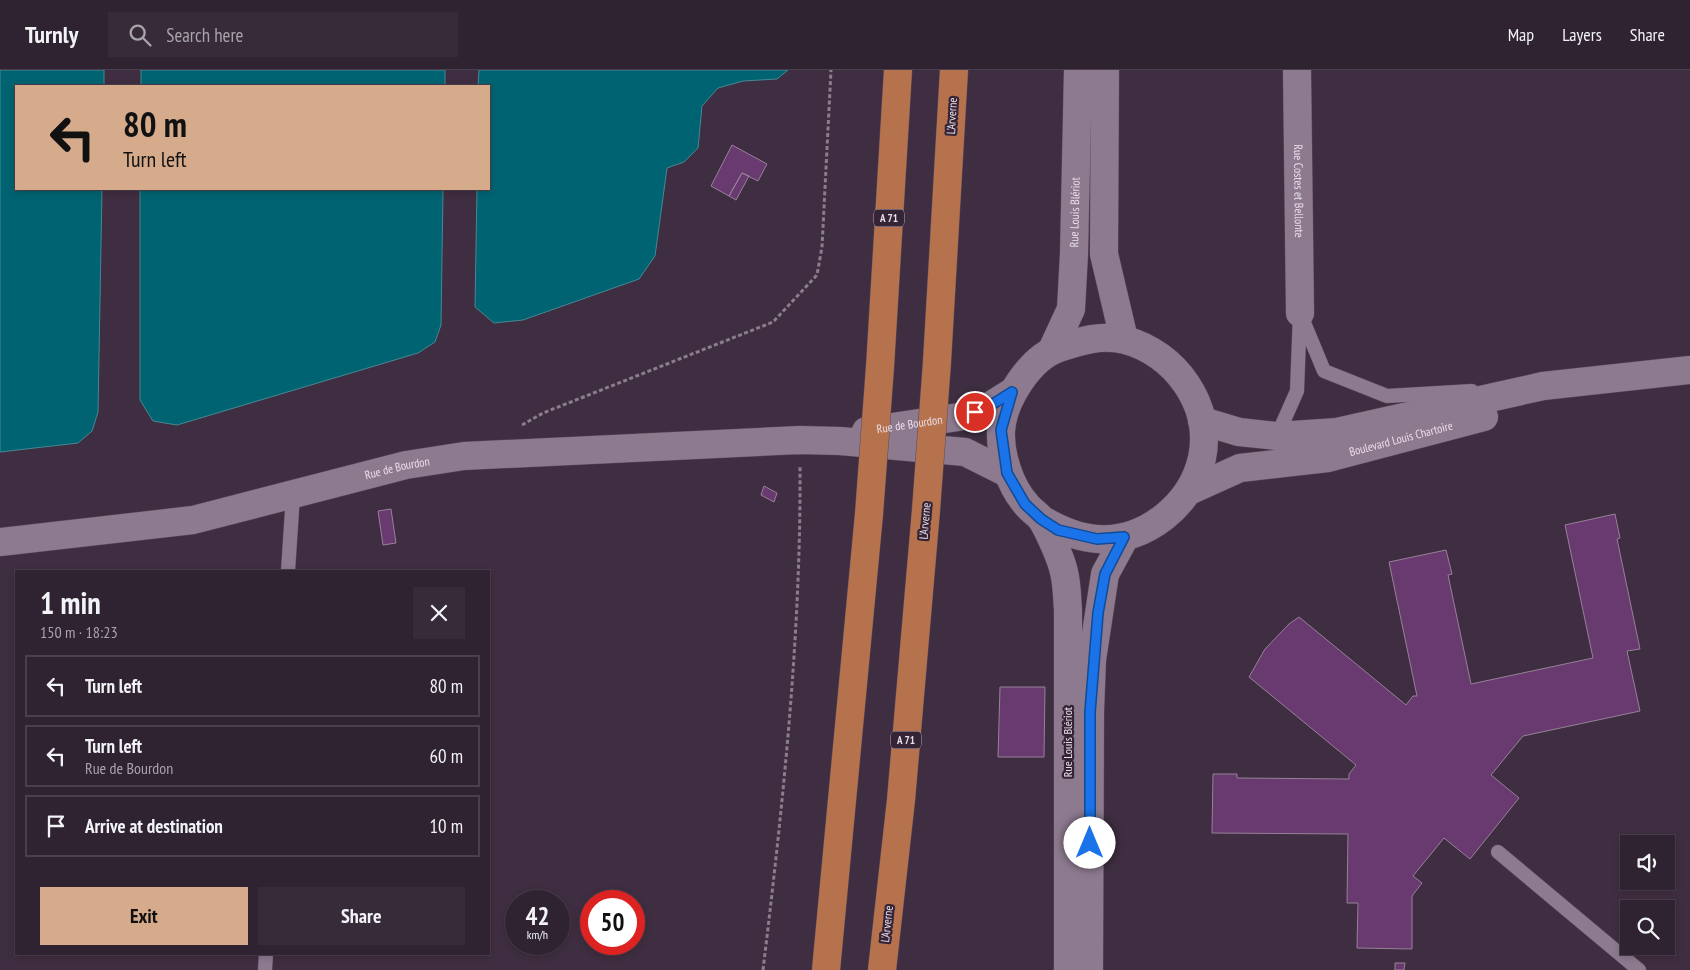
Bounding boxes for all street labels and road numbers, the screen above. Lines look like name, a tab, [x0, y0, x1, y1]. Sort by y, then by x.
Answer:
street label: L'Arverne	[943, 97, 960, 135]
street label: Rue Costes et Bellonte	[1291, 144, 1307, 238]
street label: Rue Louis Blériot	[1066, 176, 1083, 248]
road number: A 71	[874, 210, 904, 226]
street label: Rue de Bourdon	[876, 412, 943, 436]
street label: Boulevard Louis Chartoire	[1347, 418, 1454, 459]
street label: Rue de Bourdon	[363, 453, 431, 482]
street label: L'Arverne	[915, 502, 934, 540]
street label: Rue Louis Blériot	[1060, 706, 1075, 777]
road number: A 71	[891, 732, 921, 748]
street label: L'Arverne	[877, 905, 896, 943]

